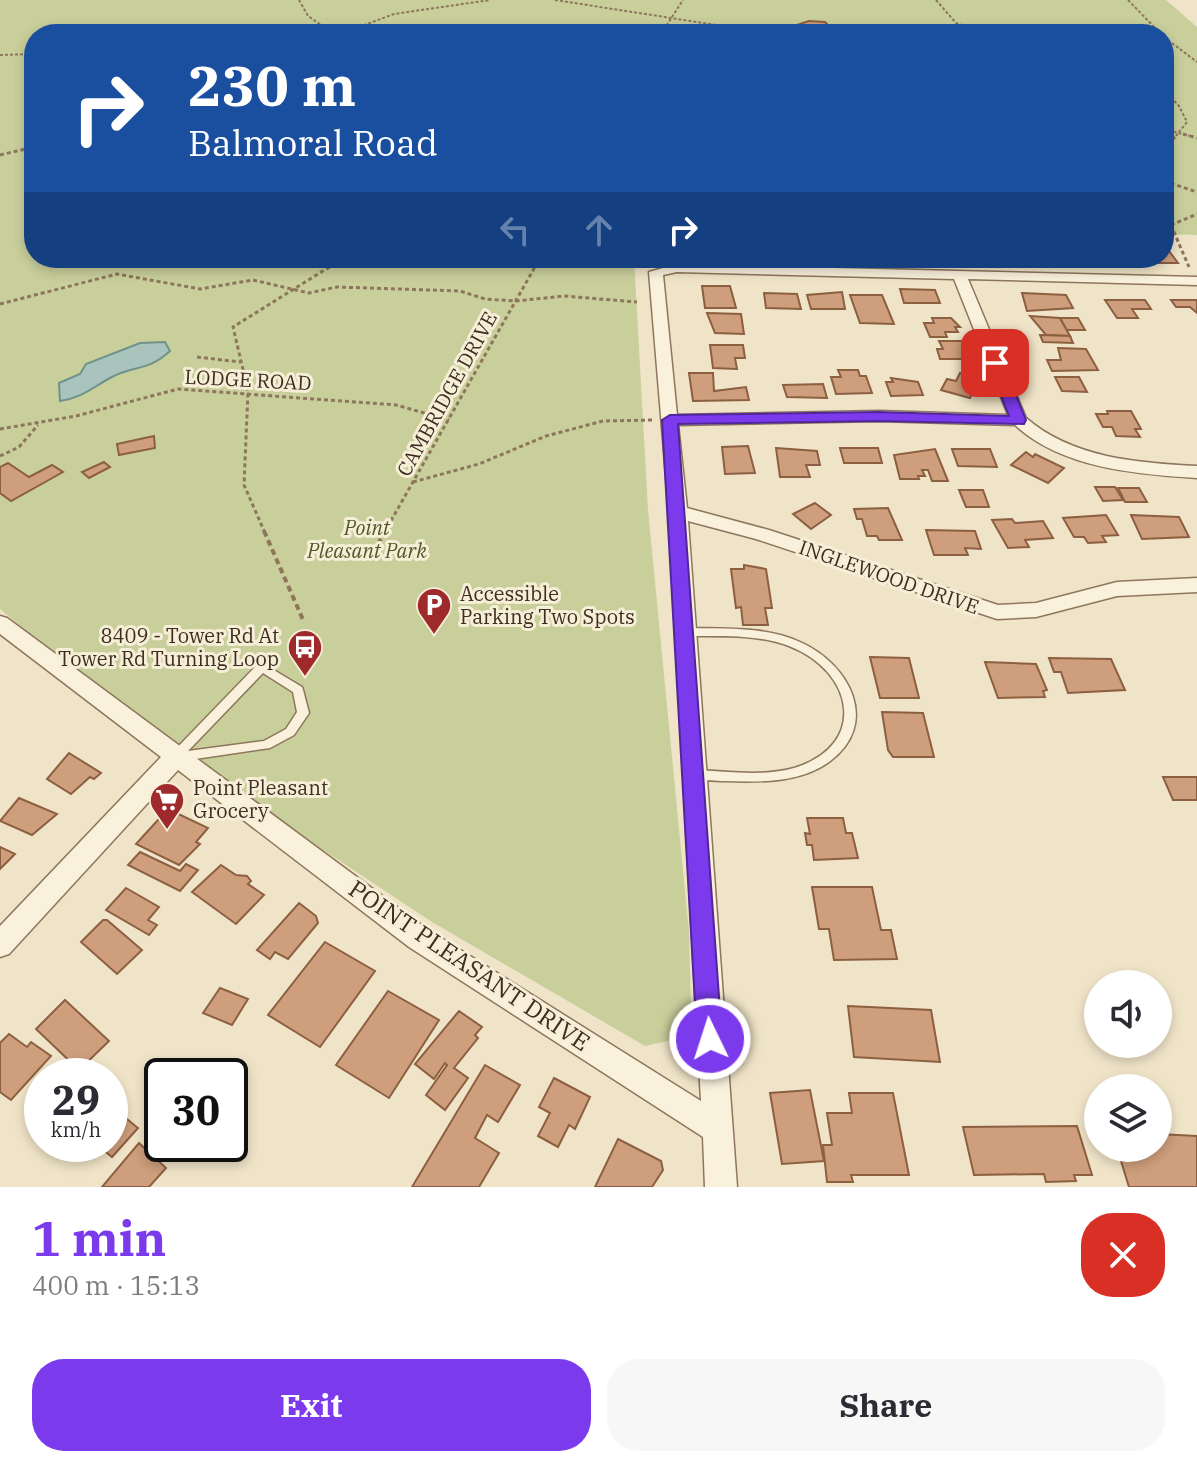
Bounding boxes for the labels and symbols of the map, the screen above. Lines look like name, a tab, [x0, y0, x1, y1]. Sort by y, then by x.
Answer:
street label: CAMBRIDGE DRIVE	[390, 307, 503, 481]
pin	[961, 329, 1029, 397]
street label: LODGE ROAD	[184, 363, 312, 396]
park label: Point Pleasant Park	[306, 514, 427, 564]
street label: INGLEWOOD DRIVE	[796, 533, 983, 620]
place label: Accessible Parking Two Spots	[460, 580, 635, 630]
parking icon: Accessible Parking Two Spots	[415, 586, 453, 636]
place label: 8409 - Tower Rd At Tower Rd Turning Loop	[58, 622, 279, 672]
bus stop icon: 8409 - Tower Rd At Tower Rd Turning Loop	[286, 628, 324, 678]
place label: Point Pleasant Grocery	[193, 774, 328, 824]
supermarket icon: Point Pleasant Grocery	[148, 781, 186, 831]
street label: POINT PLEASANT DRIVE	[343, 872, 596, 1058]
position arrow	[668, 997, 752, 1081]
speed limit sign: 30	[144, 1058, 248, 1162]

